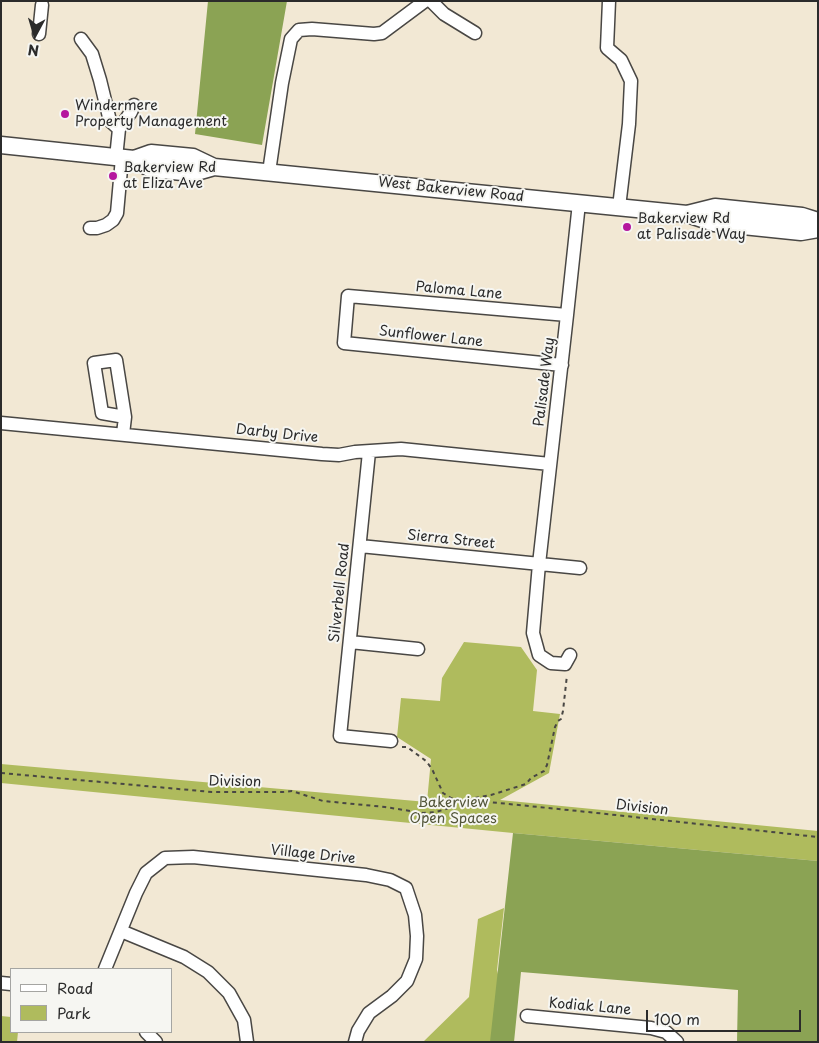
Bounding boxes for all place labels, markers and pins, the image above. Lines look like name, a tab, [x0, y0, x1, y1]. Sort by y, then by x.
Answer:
place label: Windermere Property Management	[75, 98, 227, 130]
marker: Windermere Property Management	[59, 108, 71, 120]
place label: Bakerview Rd at Eliza Ave	[123, 160, 216, 192]
marker: Bakerview Rd at Eliza Ave	[107, 170, 119, 182]
place label: Bakerview Rd at Palisade Way	[637, 211, 746, 243]
marker: Bakerview Rd at Palisade Way	[621, 221, 633, 233]

